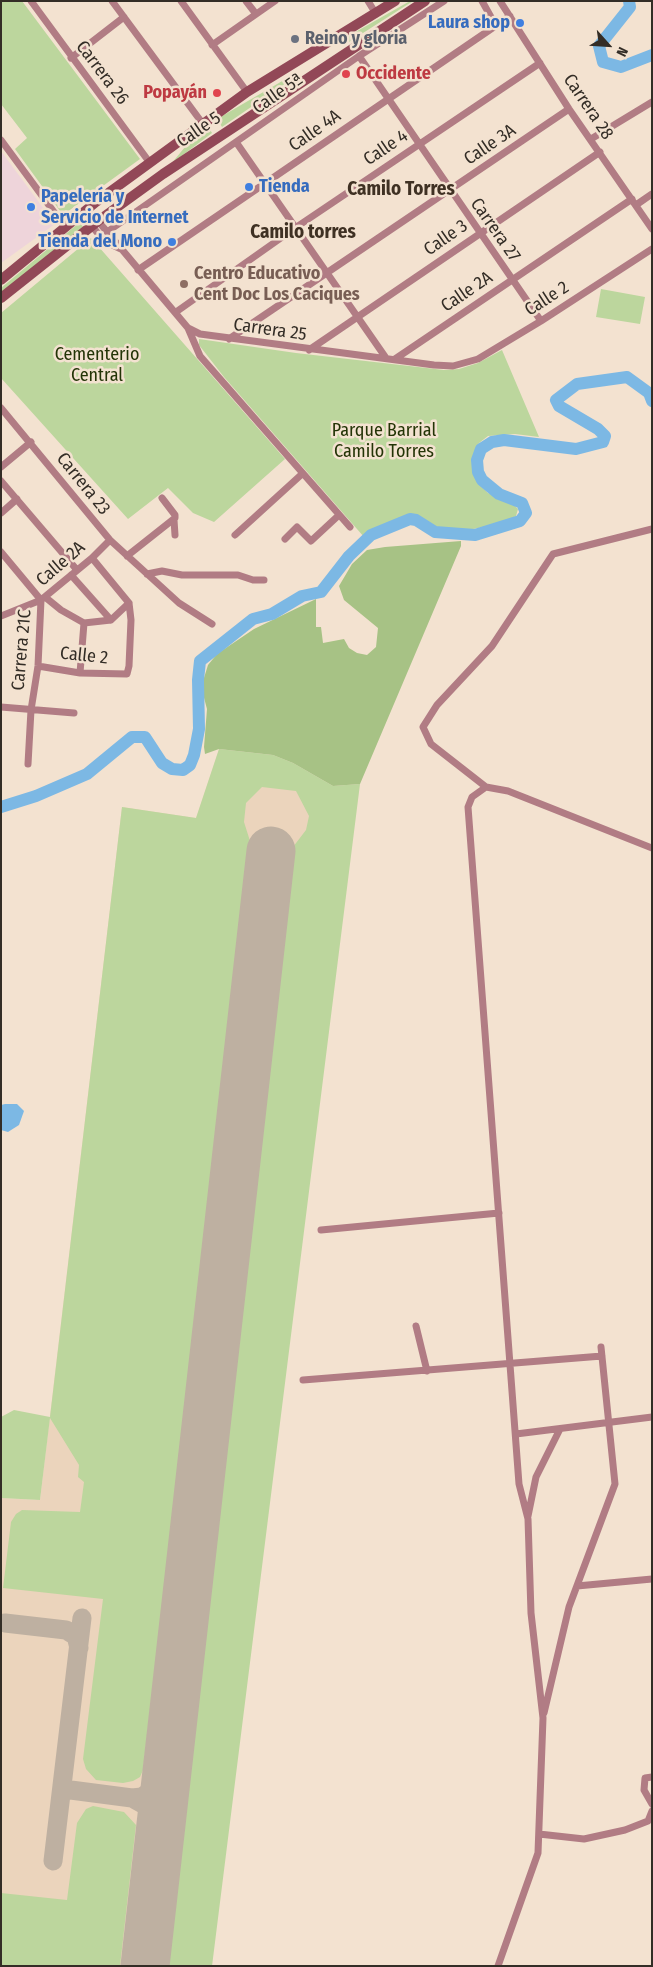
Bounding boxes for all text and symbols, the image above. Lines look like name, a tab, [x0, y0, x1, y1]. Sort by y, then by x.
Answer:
place label: Laura shop	[428, 12, 510, 34]
marker: Laura shop	[514, 17, 526, 29]
north arrow	[583, 20, 633, 70]
place label: Reino y gloria	[305, 28, 407, 50]
marker: Reino y gloria	[289, 33, 301, 45]
street label: Carrera 26	[71, 37, 133, 109]
text: N	[612, 44, 631, 59]
place label: Occidente	[356, 63, 431, 85]
marker: Occidente	[340, 68, 352, 80]
street label: Calle 5ª	[249, 69, 307, 119]
street label: Carrera 28	[558, 70, 618, 144]
place label: Popayán	[143, 82, 207, 104]
marker: Popayán	[211, 87, 223, 99]
street label: Calle 4A	[285, 105, 345, 157]
street label: Calle 5	[173, 108, 225, 152]
street label: Calle 3A	[460, 120, 520, 170]
street label: Calle 4	[360, 125, 412, 171]
place label: Tienda	[259, 176, 310, 198]
district label: Camilo Torres	[347, 179, 455, 201]
marker: Tienda	[243, 181, 255, 193]
place label: Papelería y Servicio de Internet	[41, 186, 189, 228]
street label: Carrera 27	[465, 194, 525, 266]
marker: Papelería y Servicio de Internet	[25, 201, 37, 213]
street label: Calle 3	[420, 215, 472, 261]
district label: Camilo torres	[250, 222, 356, 244]
place label: Tienda del Mono	[38, 231, 162, 253]
marker: Tienda del Mono	[166, 236, 178, 248]
place label: Centro Educativo Cent Doc Los Caciques	[194, 263, 360, 306]
street label: Calle 2A	[437, 267, 497, 317]
street label: Calle 2	[521, 277, 573, 321]
marker: Centro Educativo Cent Doc Los Caciques	[178, 278, 190, 290]
street label: Carrera 25	[232, 314, 308, 346]
park label: Cementerio Central	[55, 344, 139, 386]
park label: Parque Barrial Camilo Torres	[332, 420, 436, 462]
street label: Carrera 23	[51, 449, 115, 519]
street label: Calle 2A	[32, 537, 90, 591]
street label: Carrera 21C	[8, 609, 36, 691]
street label: Calle 2	[59, 643, 109, 669]

